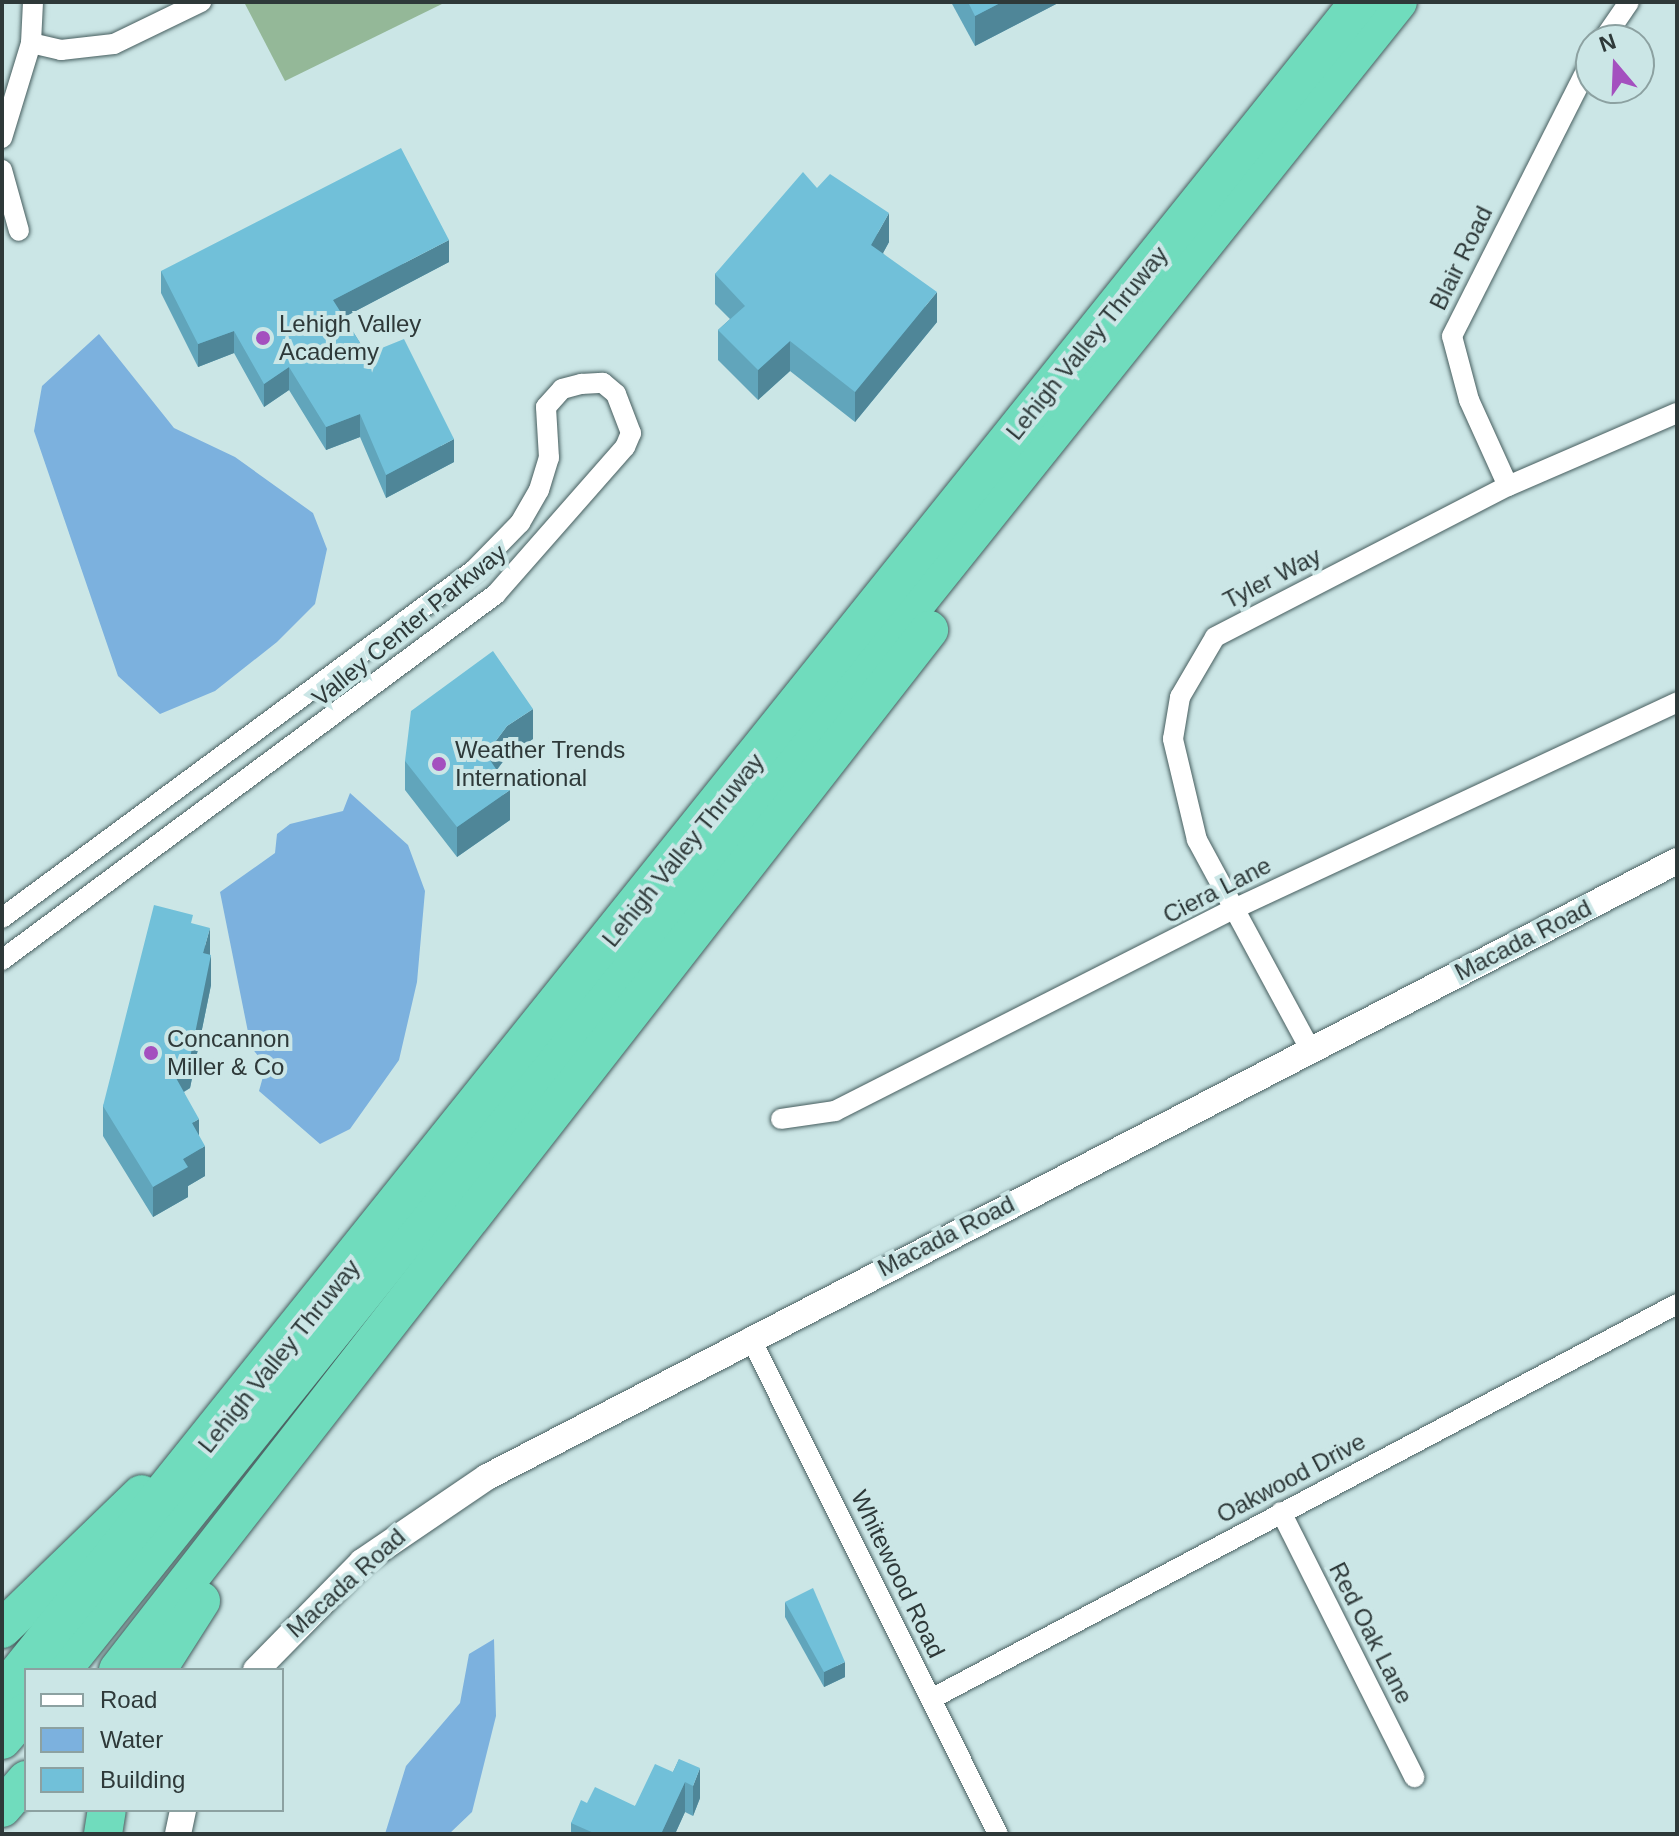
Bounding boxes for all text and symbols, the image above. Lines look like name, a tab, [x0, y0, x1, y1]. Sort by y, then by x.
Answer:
north arrow	[1575, 24, 1655, 104]
text: N	[1596, 28, 1619, 57]
street label: Blair Road	[1423, 201, 1499, 315]
street label: Lehigh Valley Thruway	[1000, 240, 1174, 446]
place label: Lehigh Valley Academy	[279, 310, 421, 366]
marker: Lehigh Valley Academy	[254, 329, 272, 347]
street label: Valley Center Parkway	[306, 538, 512, 712]
street label: Tyler Way	[1218, 541, 1326, 615]
place label: Weather Trends International	[455, 736, 626, 792]
street label: Lehigh Valley Thruway	[596, 747, 770, 953]
marker: Weather Trends International	[430, 755, 448, 773]
street label: Ciera Lane	[1158, 851, 1276, 929]
street label: Macada Road	[1450, 893, 1596, 987]
place label: Concannon Miller & Co	[167, 1025, 290, 1081]
marker: Concannon Miller & Co	[142, 1044, 160, 1062]
street label: Macada Road	[873, 1189, 1019, 1283]
street label: Lehigh Valley Thruway	[192, 1253, 366, 1459]
street label: Oakwood Drive	[1212, 1427, 1370, 1529]
street label: Whitewood Road	[845, 1486, 951, 1662]
street label: Macada Road	[281, 1522, 411, 1644]
street label: Red Oak Lane	[1323, 1558, 1419, 1708]
legend	[24, 1668, 284, 1812]
text: Road	[100, 1686, 157, 1713]
text: Water	[100, 1726, 163, 1753]
text: Building	[100, 1766, 185, 1793]

